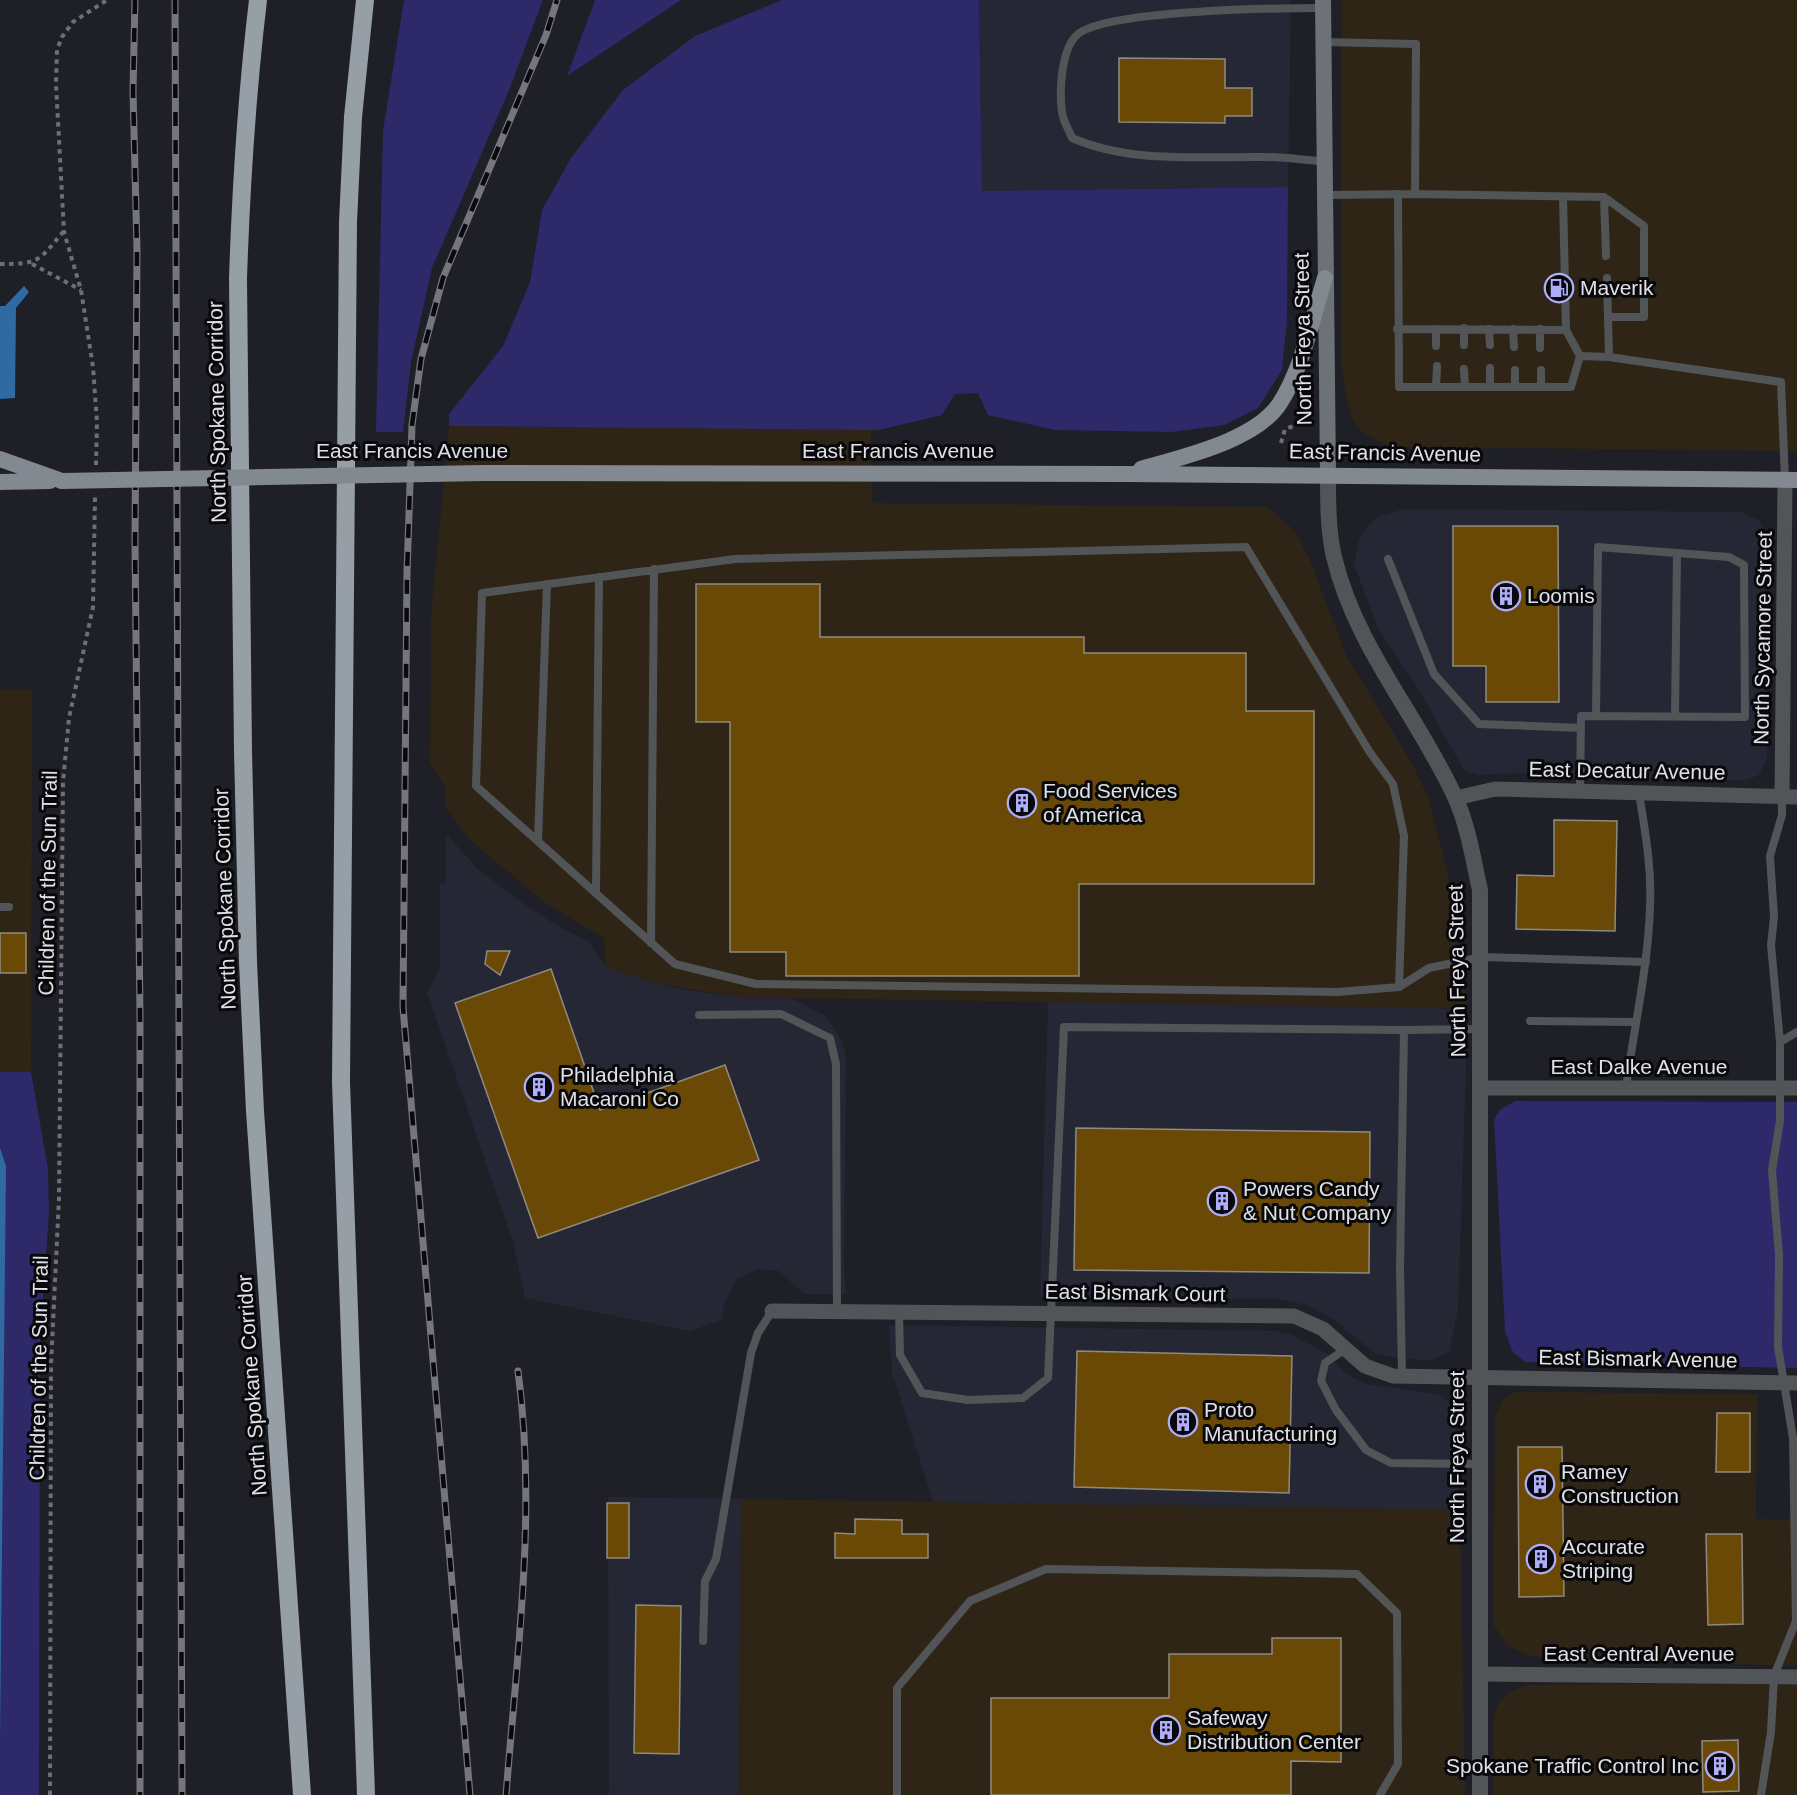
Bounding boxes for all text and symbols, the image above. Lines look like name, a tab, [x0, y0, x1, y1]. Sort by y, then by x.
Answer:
street label: North Freya Street	[1289, 252, 1316, 426]
fuel station icon: Maverik	[1543, 272, 1575, 304]
place label: Maverik	[1580, 276, 1654, 299]
street label: North Spokane Corridor	[203, 301, 230, 523]
street label: East Francis Avenue	[316, 439, 508, 462]
street label: East Francis Avenue	[802, 439, 994, 462]
street label: East Francis Avenue	[1289, 439, 1481, 466]
street label: North Sycamore Street	[1749, 531, 1776, 745]
building icon: Loomis	[1490, 580, 1522, 612]
place label: Loomis	[1527, 584, 1595, 607]
street label: East Decatur Avenue	[1528, 757, 1726, 784]
street label: Children of the Sun Trail	[34, 770, 61, 996]
place label: Food Services of America	[1043, 779, 1177, 826]
building icon: Food Services of America	[1006, 787, 1038, 819]
street label: North Spokane Corridor	[209, 788, 240, 1010]
street label: North Freya Street	[1443, 884, 1470, 1058]
street label: East Dalke Avenue	[1550, 1055, 1728, 1078]
place label: Philadelphia Macaroni Co	[560, 1063, 679, 1110]
building icon: Philadelphia Macaroni Co	[523, 1071, 555, 1103]
place label: Powers Candy & Nut Company	[1243, 1177, 1392, 1224]
building icon: Powers Candy & Nut Company	[1206, 1185, 1238, 1217]
street label: Children of the Sun Trail	[25, 1255, 52, 1481]
street label: North Spokane Corridor	[232, 1274, 271, 1496]
street label: East Bismark Court	[1044, 1279, 1226, 1306]
street label: East Bismark Avenue	[1538, 1345, 1738, 1372]
street label: North Freya Street	[1445, 1370, 1468, 1543]
place label: Proto Manufacturing	[1204, 1398, 1337, 1445]
building icon: Proto Manufacturing	[1167, 1406, 1199, 1438]
place label: Ramey Construction	[1561, 1460, 1679, 1507]
building icon: Ramey Construction	[1524, 1468, 1556, 1500]
place label: Accurate Striping	[1562, 1535, 1645, 1582]
building icon: Accurate Striping	[1525, 1543, 1557, 1575]
street label: East Central Avenue	[1543, 1642, 1735, 1665]
place label: Safeway Distribution Center	[1187, 1706, 1361, 1753]
building icon: Safeway Distribution Center	[1150, 1714, 1182, 1746]
building icon: Spokane Traffic Control Inc	[1704, 1750, 1736, 1782]
place label: Spokane Traffic Control Inc	[1446, 1754, 1699, 1777]

